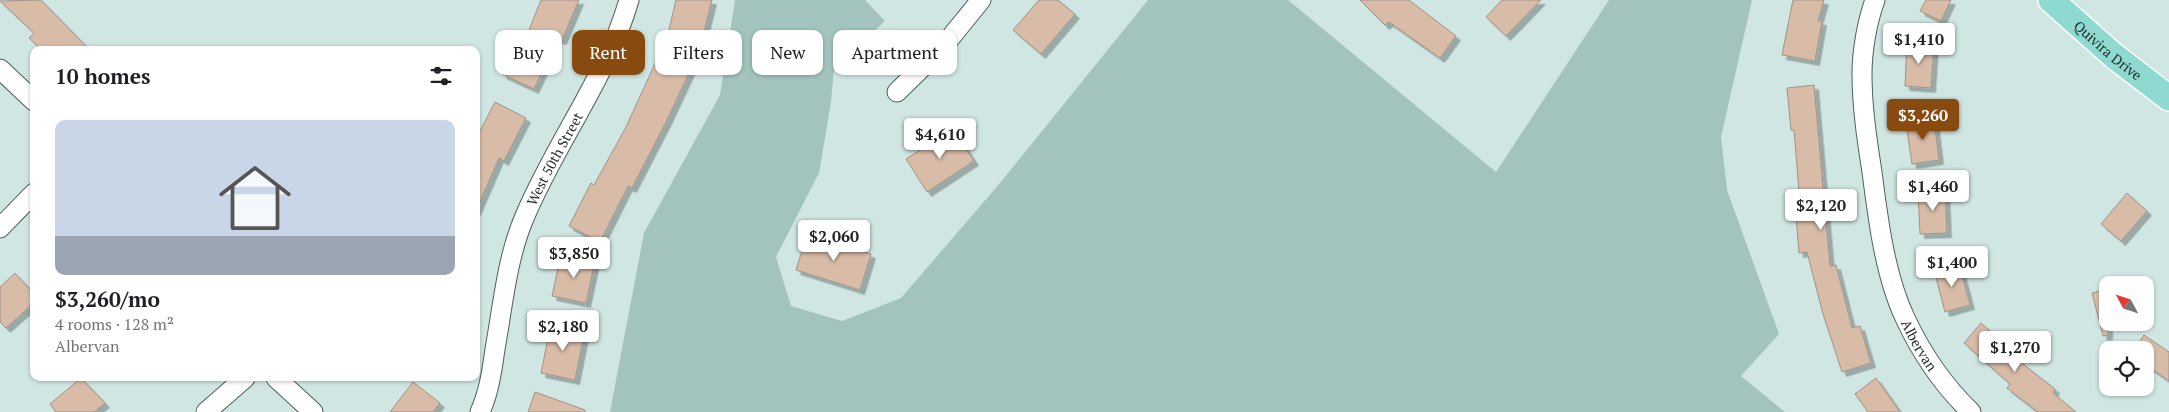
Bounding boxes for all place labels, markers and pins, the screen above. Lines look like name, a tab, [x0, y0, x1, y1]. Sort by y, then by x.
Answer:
pin: $1,410	[1878, 22, 1960, 65]
pin: $3,260	[1882, 98, 1964, 141]
pin: $4,610	[899, 118, 981, 160]
pin: $1,460	[1892, 170, 1974, 212]
pin: $2,120	[1780, 188, 1862, 231]
pin: $2,060	[793, 220, 875, 262]
pin: $3,850	[533, 236, 615, 279]
pin: $1,400	[1911, 246, 1993, 288]
pin: $2,180	[522, 310, 604, 352]
pin: $1,270	[1974, 330, 2056, 373]

